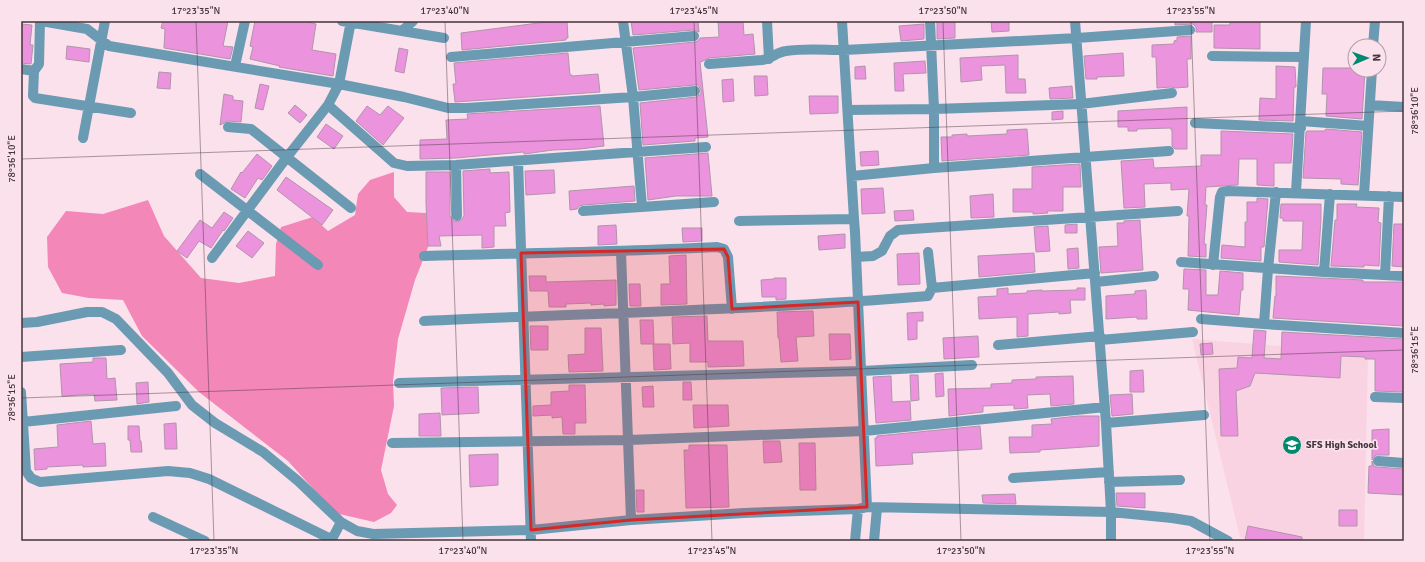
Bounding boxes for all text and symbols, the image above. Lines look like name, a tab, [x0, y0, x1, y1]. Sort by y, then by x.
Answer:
text: 17°23'35"N	[172, 5, 220, 17]
text: 17°23'40"N	[421, 5, 469, 17]
text: 17°23'45"N	[670, 5, 718, 17]
text: 17°23'50"N	[919, 5, 967, 17]
text: 17°23'55"N	[1167, 5, 1215, 17]
north arrow	[1347, 38, 1387, 78]
text: N	[1370, 54, 1383, 62]
text: 78°36'10"E	[1409, 87, 1421, 135]
text: 78°36'10"E	[6, 135, 18, 183]
text: 78°36'15"E	[1409, 326, 1421, 374]
text: 78°36'15"E	[6, 374, 18, 422]
school or university icon: SFS High School	[1281, 434, 1303, 456]
place label: SFS High School	[1306, 439, 1377, 451]
text: 17°23'35"N	[190, 545, 238, 557]
text: 17°23'40"N	[439, 545, 487, 557]
text: 17°23'45"N	[688, 545, 736, 557]
text: 17°23'50"N	[937, 545, 985, 557]
text: 17°23'55"N	[1186, 545, 1234, 557]

